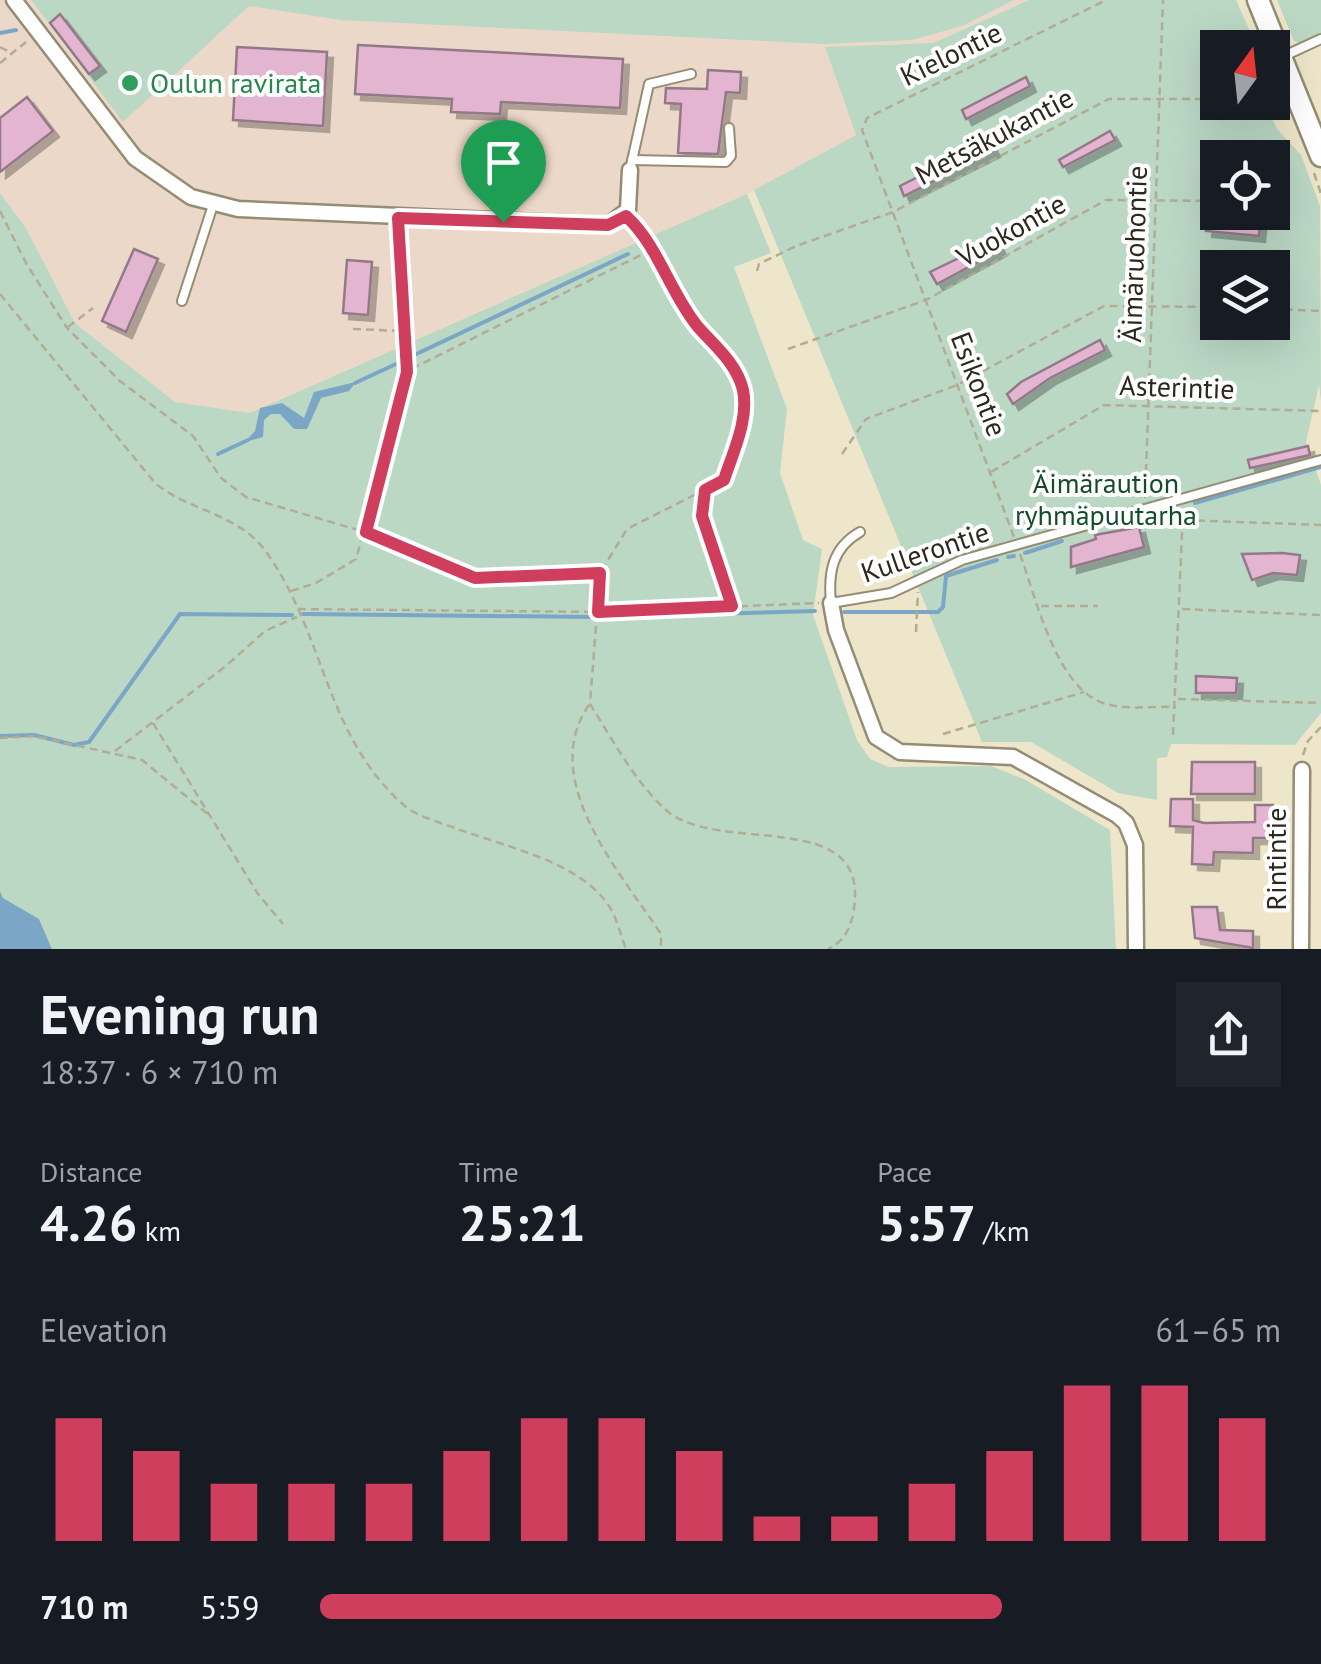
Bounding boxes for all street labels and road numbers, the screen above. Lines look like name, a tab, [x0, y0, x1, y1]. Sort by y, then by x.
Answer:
street label: Kielontie	[894, 13, 1008, 94]
street label: Metsäkukantie	[908, 78, 1079, 193]
street label: Äimäruohontie	[1112, 165, 1155, 343]
street label: Vuokontie	[949, 184, 1072, 275]
street label: Esikontie	[943, 326, 1016, 441]
street label: Asterintie	[1119, 366, 1235, 407]
street label: Kullerontie	[856, 512, 994, 591]
street label: Rintintie	[1257, 807, 1294, 911]

